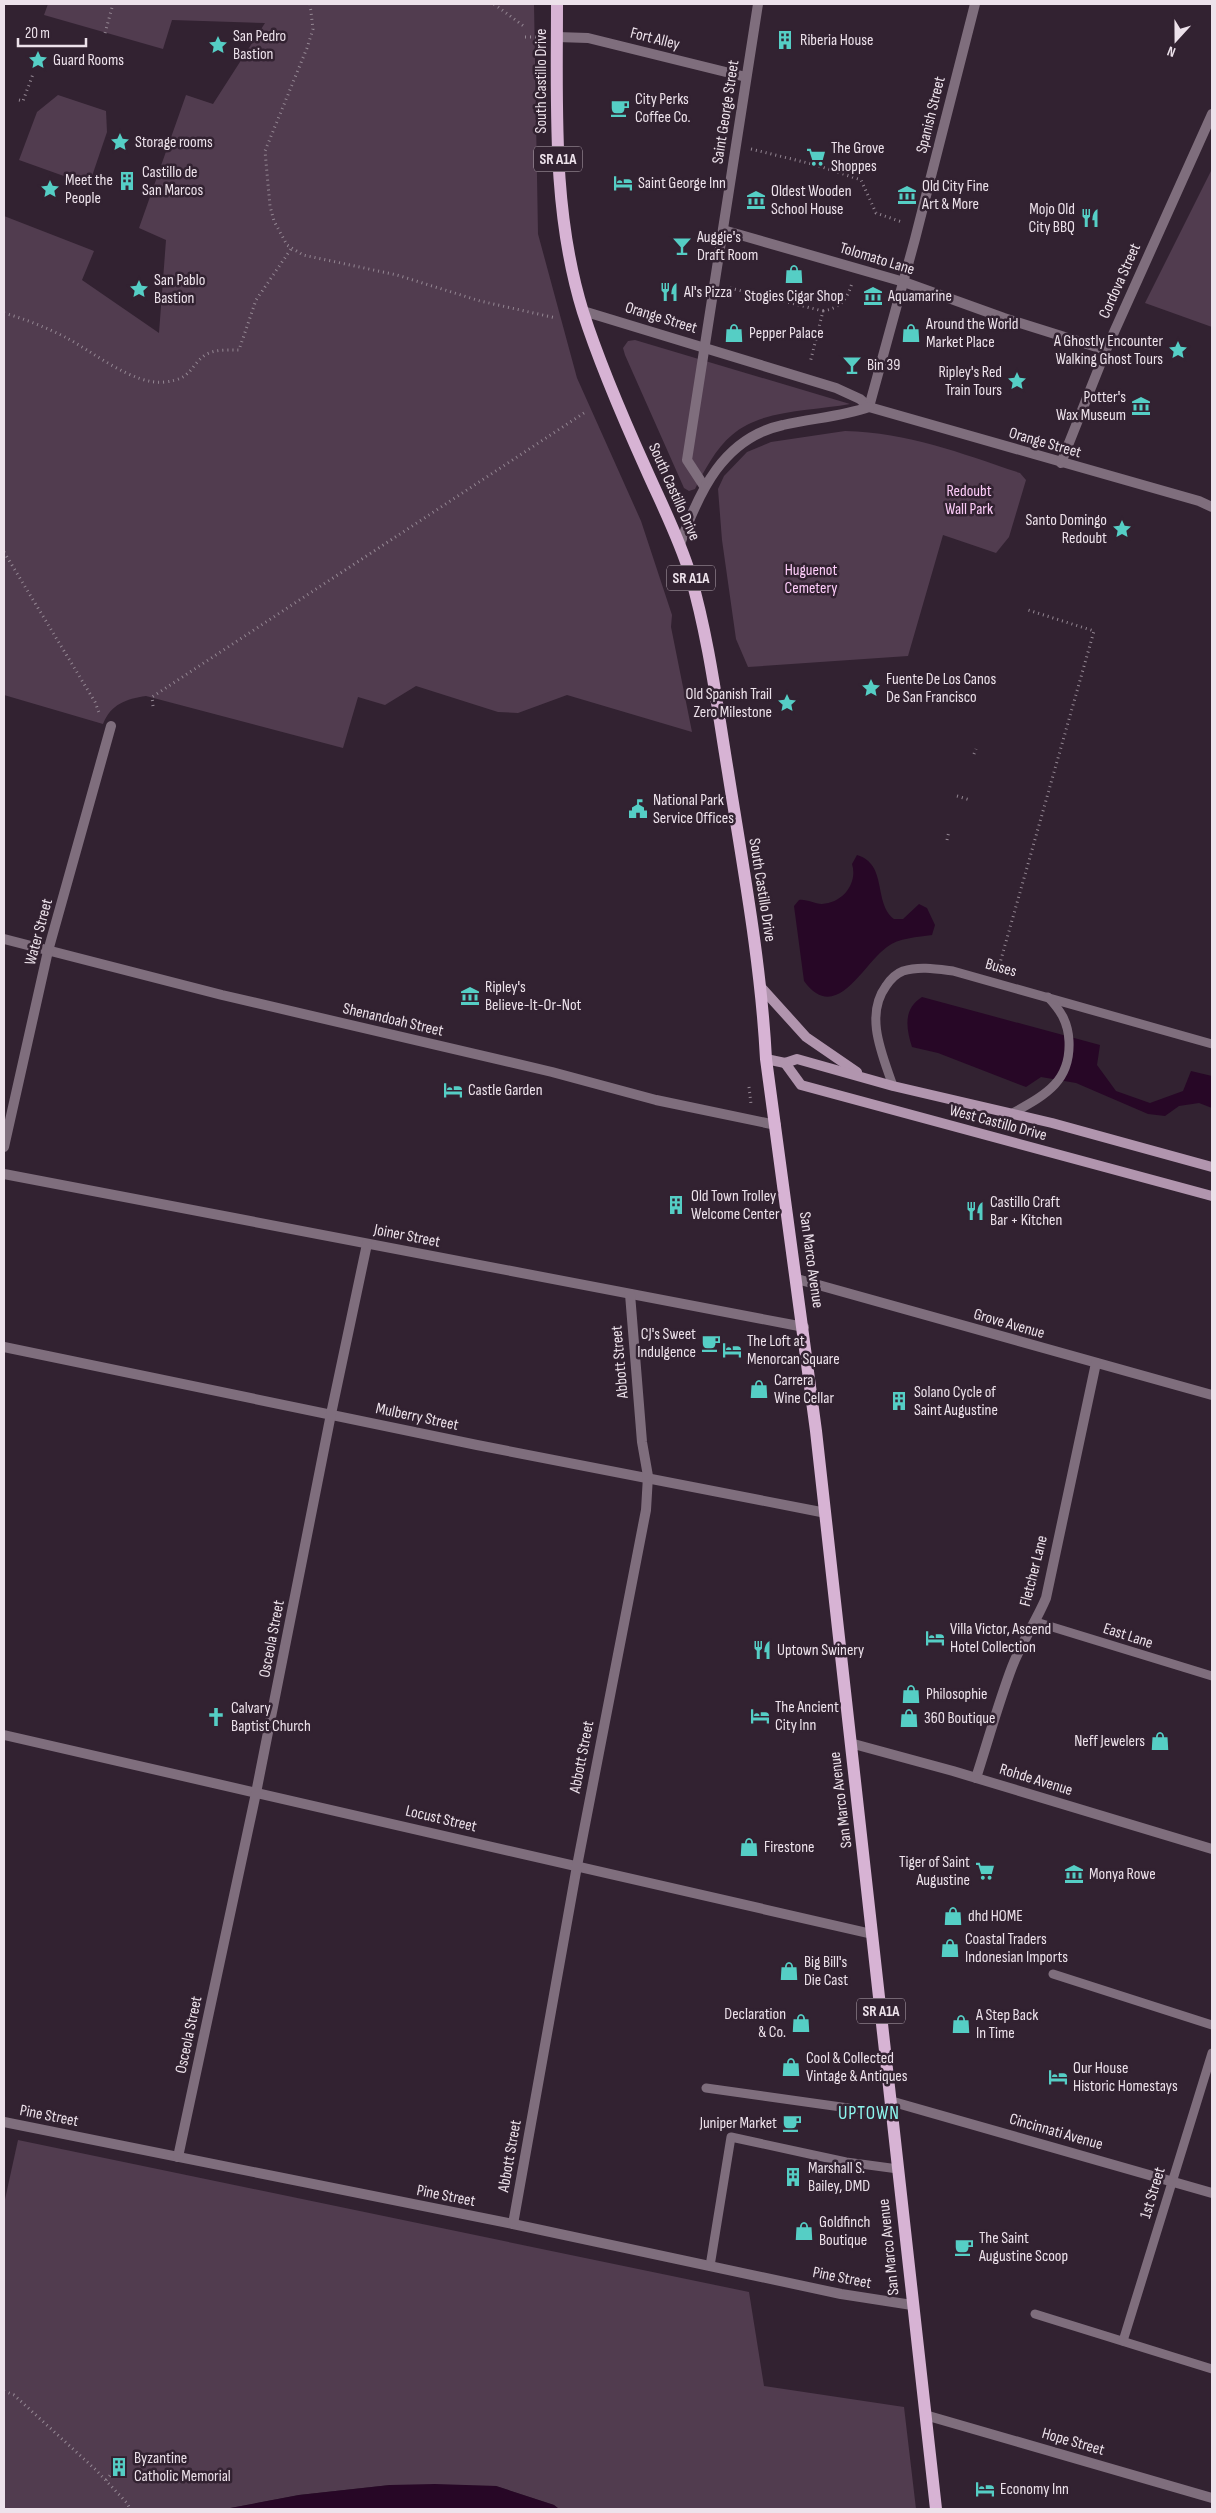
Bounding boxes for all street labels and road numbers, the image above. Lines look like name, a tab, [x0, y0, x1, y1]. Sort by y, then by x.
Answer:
street label: Fort Alley	[628, 24, 682, 54]
street label: South Castillo Drive	[532, 29, 551, 133]
street label: Saint George Street	[708, 59, 744, 165]
street label: Spanish Street	[912, 75, 950, 155]
road number: SR A1A	[534, 146, 582, 172]
street label: Tolomato Lane	[837, 239, 917, 279]
street label: Cordova Street	[1095, 240, 1145, 321]
street label: Orange Street	[623, 298, 699, 338]
street label: Orange Street	[1007, 424, 1083, 462]
street label: South Castillo Drive	[644, 440, 704, 544]
road number: SR A1A	[667, 566, 715, 590]
street label: South Castillo Drive	[744, 837, 780, 943]
street label: Water Street	[21, 896, 57, 967]
street label: Buses	[983, 954, 1019, 982]
street label: Shenandoah Street	[341, 999, 445, 1041]
street label: West Castillo Drive	[947, 1101, 1049, 1145]
street label: San Marco Avenue	[795, 1211, 827, 1309]
street label: Joiner Street	[371, 1220, 442, 1252]
street label: Grove Avenue	[971, 1305, 1047, 1343]
street label: Abbott Street	[607, 1325, 633, 1400]
street label: Mulberry Street	[374, 1399, 460, 1435]
street label: Fletcher Lane	[1016, 1534, 1052, 1608]
street label: Osceola Street	[255, 1599, 289, 1679]
street label: East Lane	[1101, 1619, 1155, 1653]
street label: Abbott Street	[566, 1719, 598, 1796]
street label: San Marco Avenue	[826, 1751, 856, 1849]
street label: Rohde Avenue	[997, 1760, 1075, 1800]
street label: Locust Street	[404, 1802, 479, 1836]
street label: Osceola Street	[172, 1995, 206, 2075]
road number: SR A1A	[857, 1998, 905, 2024]
street label: Pine Street	[18, 2101, 80, 2131]
street label: Cincinnati Avenue	[1007, 2110, 1105, 2154]
street label: Abbott Street	[494, 2118, 526, 2195]
street label: 1st Street	[1136, 2165, 1170, 2221]
street label: Pine Street	[415, 2181, 477, 2211]
street label: San Marco Avenue	[874, 2198, 904, 2296]
street label: Pine Street	[811, 2263, 873, 2293]
street label: Hope Street	[1040, 2424, 1107, 2460]

